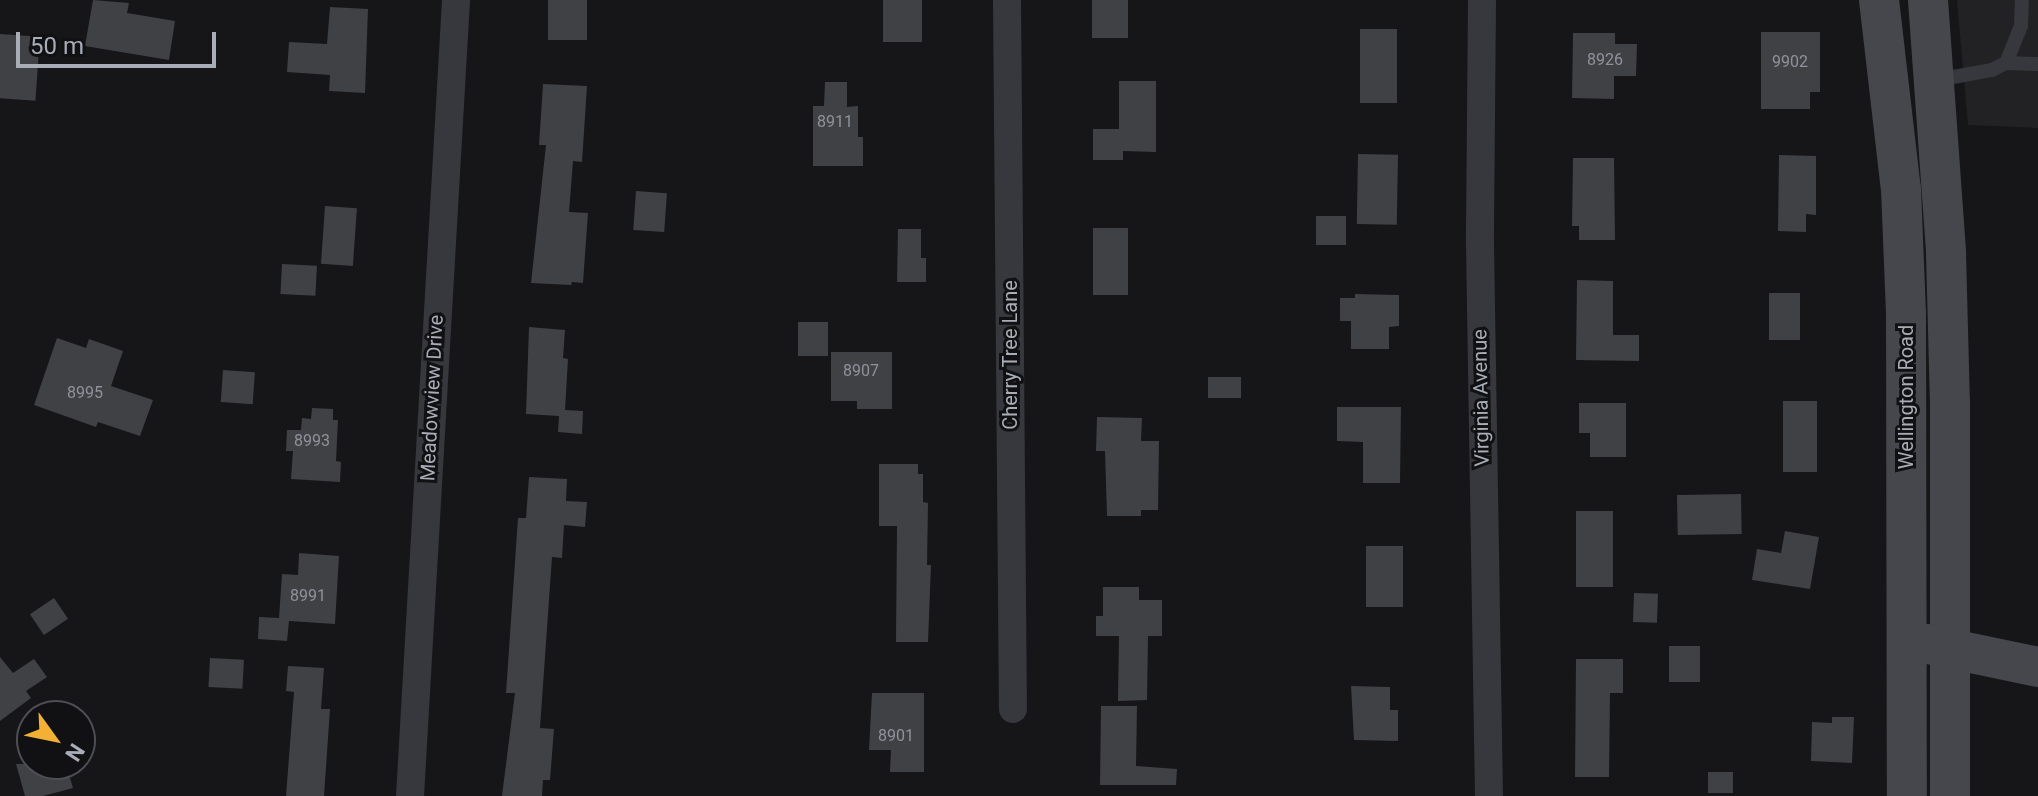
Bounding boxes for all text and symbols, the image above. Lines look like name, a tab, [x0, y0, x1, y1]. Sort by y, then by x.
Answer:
scale bar	[20, 16, 220, 66]
text: 50 m	[30, 32, 84, 60]
house number: 8926	[1587, 50, 1623, 70]
house number: 9902	[1772, 52, 1808, 72]
house number: 8911	[817, 112, 853, 132]
street label: Cherry Tree Lane	[998, 280, 1022, 430]
street label: Meadowview Drive	[416, 314, 448, 482]
street label: Wellington Road	[1894, 325, 1918, 469]
street label: Virginia Avenue	[1468, 329, 1494, 467]
house number: 8907	[843, 361, 879, 381]
house number: 8995	[67, 383, 103, 403]
house number: 8993	[294, 431, 330, 451]
house number: 8991	[290, 586, 326, 606]
north arrow	[16, 700, 96, 780]
house number: 8901	[878, 726, 914, 746]
text: N	[60, 739, 90, 766]

